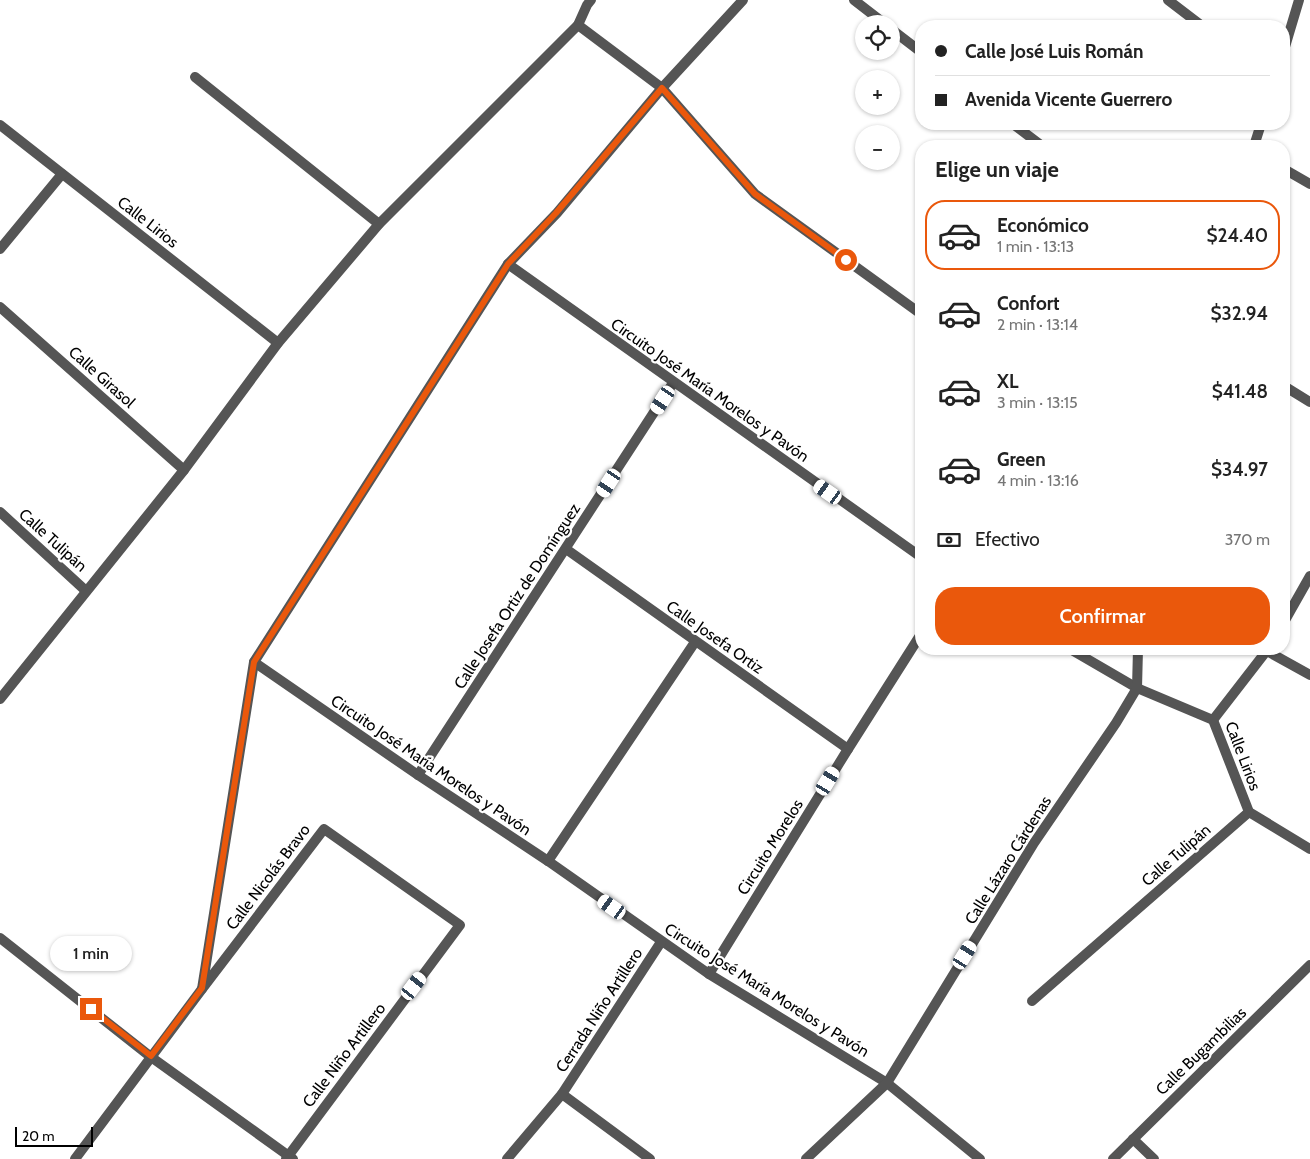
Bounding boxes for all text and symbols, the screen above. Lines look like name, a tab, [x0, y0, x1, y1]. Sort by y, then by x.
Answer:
map controls	[855, 15, 900, 170]
button: locate	[855, 15, 900, 60]
text: Calle José Luis Román	[965, 40, 1144, 63]
button: +	[855, 70, 900, 115]
text: Avenida Vicente Guerrero	[965, 88, 1172, 111]
button: −	[855, 125, 900, 170]
text: Elige un viaje	[935, 156, 1059, 183]
street label: Calle Lirios	[114, 192, 183, 252]
icon: car	[937, 213, 982, 258]
text: Económico	[997, 214, 1089, 237]
text: $24.40	[1207, 224, 1268, 247]
text: 1 min · 13:13	[997, 237, 1074, 256]
route start	[835, 249, 857, 271]
icon: car	[937, 291, 982, 336]
text: Confort	[997, 292, 1060, 315]
text: $32.94	[1211, 302, 1268, 325]
street label: Circuito José María Morelos y Pavón	[607, 314, 813, 466]
text: 2 min · 13:14	[997, 315, 1078, 334]
street label: Calle Girasol	[65, 342, 139, 412]
icon: car	[937, 369, 982, 414]
text: XL	[997, 370, 1018, 393]
text: $41.48	[1212, 380, 1268, 403]
car	[648, 383, 677, 417]
text: 3 min · 13:15	[997, 393, 1078, 412]
icon: car	[937, 447, 982, 492]
text: Green	[997, 448, 1046, 471]
text: $34.97	[1211, 458, 1268, 481]
car	[594, 466, 623, 500]
text: 4 min · 13:16	[997, 471, 1079, 490]
car	[811, 477, 844, 507]
street label: Calle Josefa Ortiz de Domínguez	[450, 499, 584, 692]
street label: Calle Tulipán	[15, 504, 91, 576]
icon: cash	[935, 526, 963, 554]
text: Efectivo	[975, 528, 1040, 551]
text: 370 m	[1225, 530, 1270, 549]
button: Confirmar	[935, 587, 1270, 645]
street label: Calle Josefa Ortiz	[663, 596, 768, 678]
street label: Circuito José María Morelos y Pavón	[327, 691, 535, 839]
street label: Calle Lirios	[1221, 719, 1265, 793]
car	[813, 764, 842, 798]
street label: Calle Lázaro Cárdenas	[961, 792, 1055, 928]
street label: Circuito Morelos	[733, 795, 807, 898]
street label: Calle Nicolás Bravo	[222, 820, 314, 934]
street label: Calle Tulipán	[1138, 820, 1214, 890]
car	[595, 892, 628, 922]
street label: Circuito José María Morelos y Pavón	[661, 919, 873, 1061]
callout: 1 min	[50, 936, 132, 972]
car	[950, 938, 979, 972]
text: 1 min	[73, 944, 109, 963]
street label: Cerrada Niño Artillero	[552, 944, 646, 1076]
car	[398, 970, 429, 1002]
route end	[80, 998, 102, 1020]
street label: Calle Niño Artillero	[299, 999, 390, 1111]
street label: Calle Bugambilias	[1152, 1003, 1250, 1099]
scale bar	[15, 1124, 92, 1147]
text: 20 m	[22, 1127, 55, 1145]

